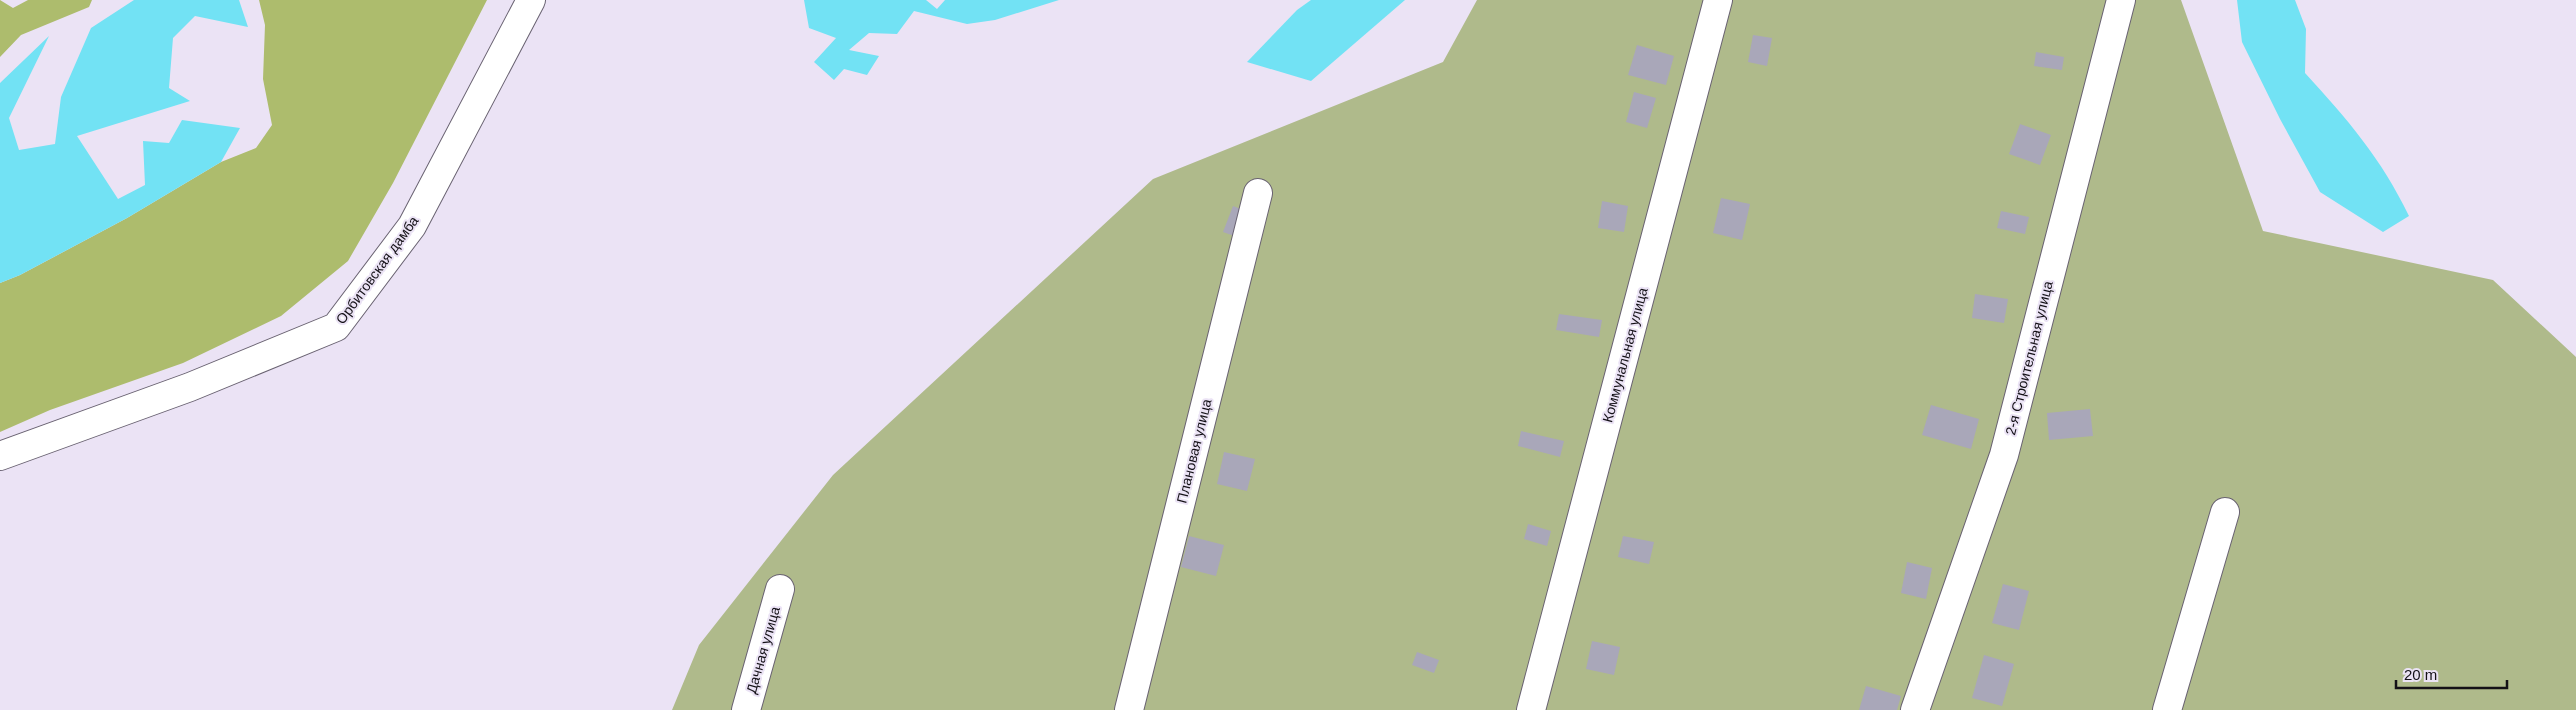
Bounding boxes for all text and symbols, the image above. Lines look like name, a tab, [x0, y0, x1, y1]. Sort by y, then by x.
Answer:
street label: Орбитовская дамба	[332, 213, 422, 327]
street label: 2-я Строительная улица	[2002, 279, 2056, 437]
street label: Коммунальная улица	[1599, 286, 1651, 424]
street label: Плановая улица	[1173, 397, 1215, 505]
street label: Дачная улица	[743, 604, 783, 695]
scale bar	[2396, 658, 2507, 690]
text: 20 m	[2404, 666, 2437, 683]

